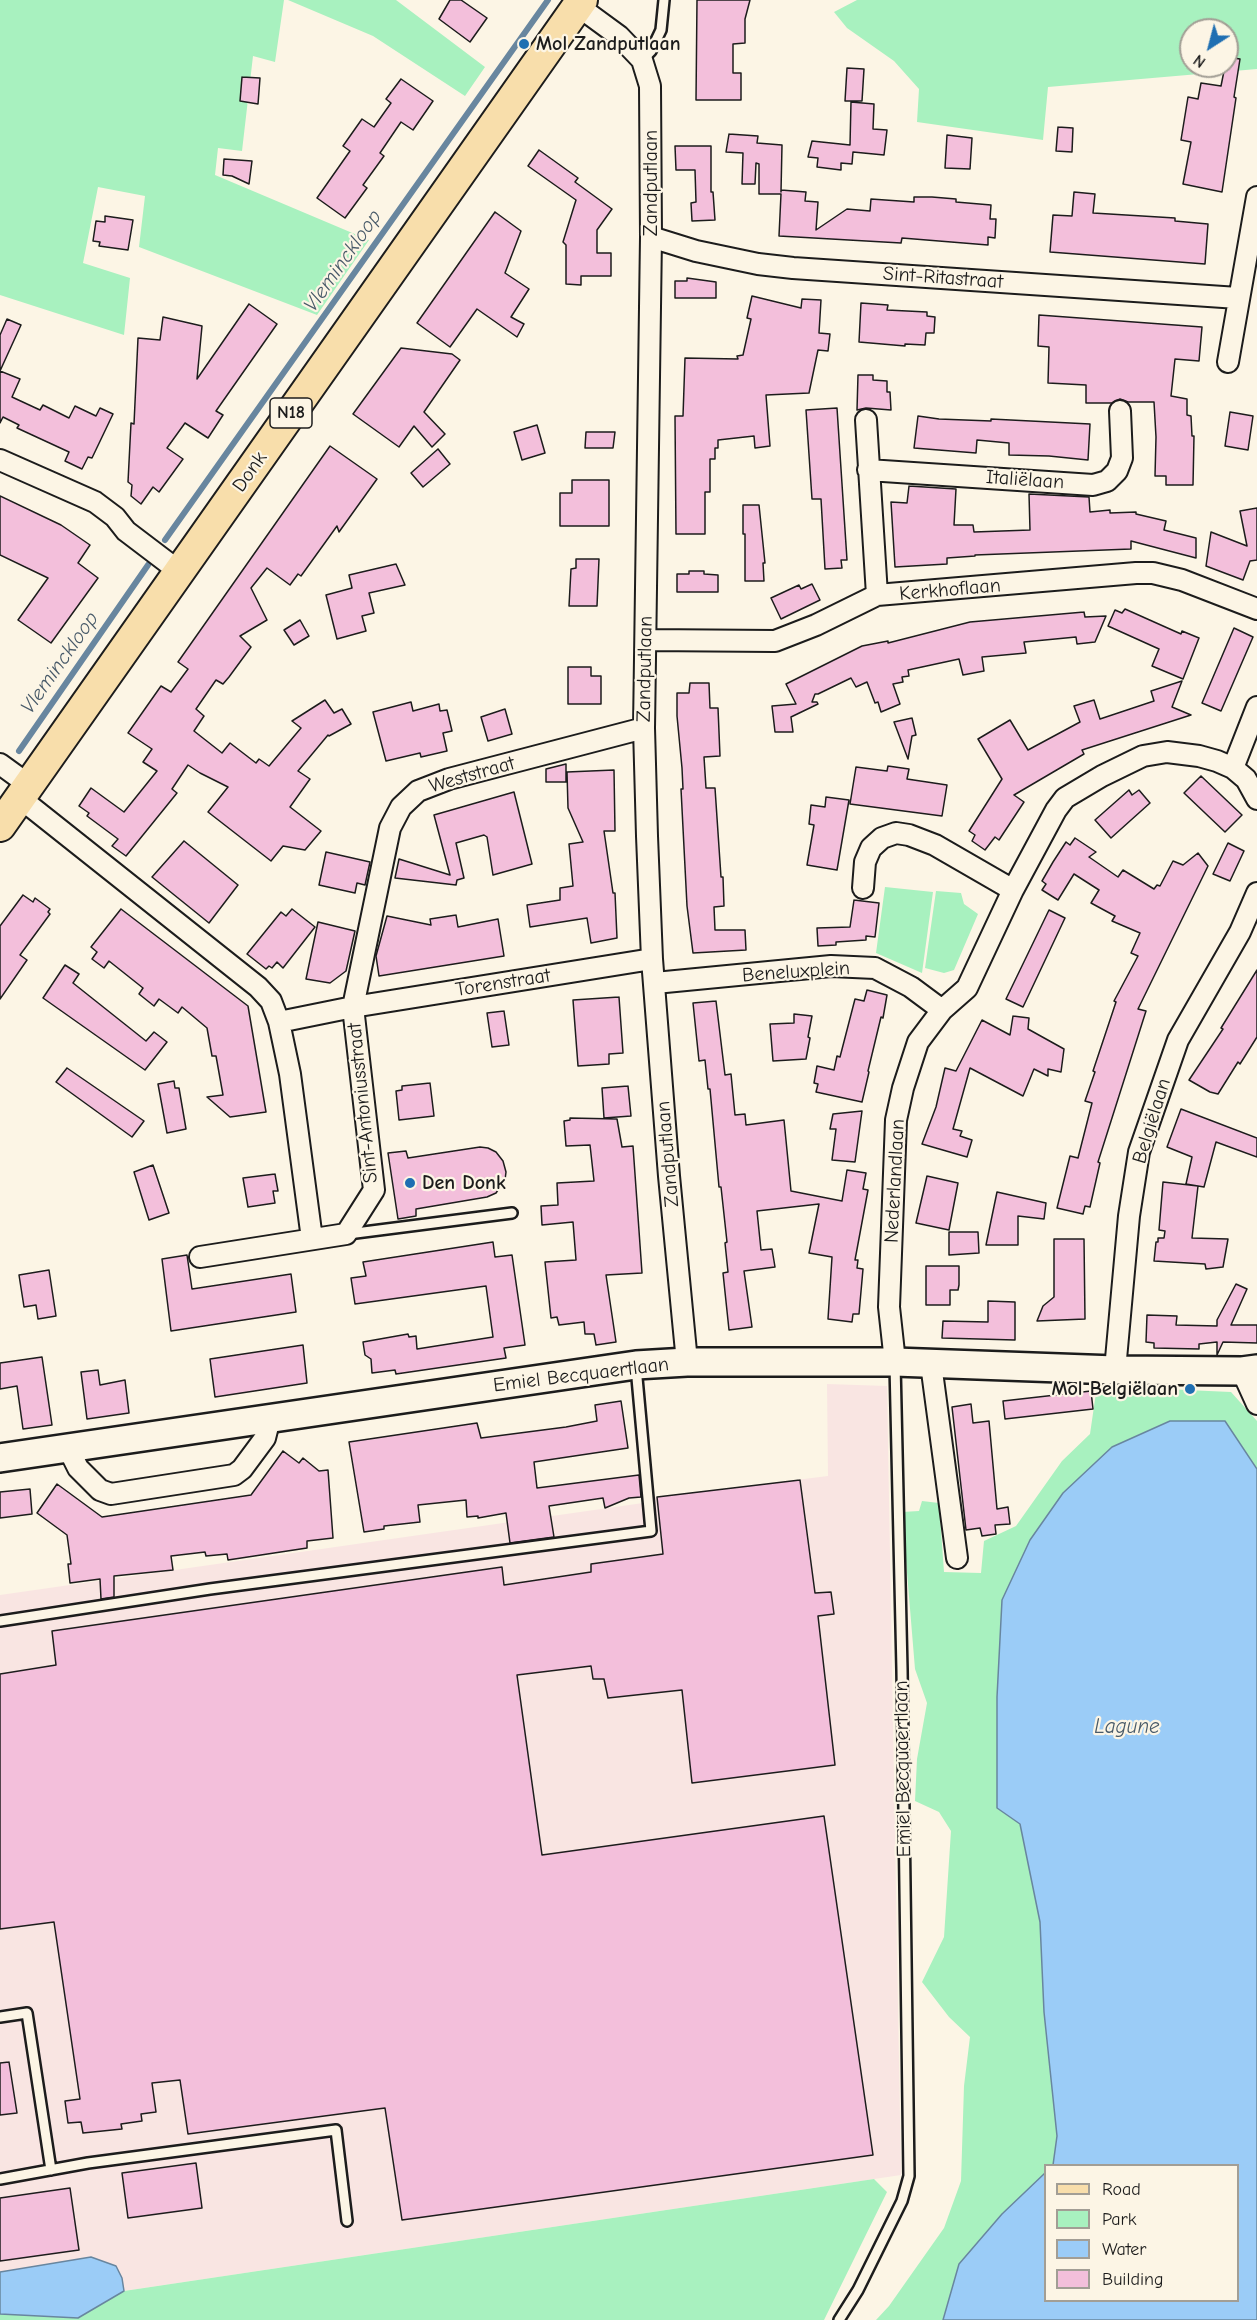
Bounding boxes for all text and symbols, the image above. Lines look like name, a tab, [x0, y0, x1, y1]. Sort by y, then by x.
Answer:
north arrow	[1179, 18, 1239, 78]
place label: Mol Zandputlaan	[536, 32, 680, 56]
marker: Mol Zandputlaan	[517, 37, 531, 51]
text: N	[1190, 51, 1209, 71]
street label: Zandputlaan	[639, 130, 663, 236]
water label: Vleminckloop	[299, 205, 387, 317]
street label: Sint-Ritastraat	[882, 262, 1004, 294]
road number: N18	[270, 398, 312, 428]
street label: Donk	[228, 447, 272, 497]
street label: Italiëlaan	[985, 465, 1065, 495]
street label: Kerkhoflaan	[898, 574, 1002, 606]
water label: Vleminckloop	[16, 607, 104, 719]
street label: Zandputlaan	[632, 616, 658, 722]
street label: Weststraat	[426, 751, 518, 799]
street label: Beneluxplein	[741, 956, 851, 988]
street label: Torenstraat	[454, 964, 552, 1002]
street label: Sint-Antoniusstraat	[343, 1022, 383, 1184]
street label: Belgiëlaan	[1128, 1075, 1176, 1167]
street label: Zandputlaan	[651, 1100, 685, 1208]
street label: Nederlandlaan	[880, 1118, 910, 1244]
place label: Den Donk	[422, 1171, 506, 1195]
marker: Den Donk	[403, 1176, 417, 1190]
street label: Emiel Becquaertlaan	[492, 1352, 670, 1398]
place label: Mol Belgiëlaan	[1051, 1377, 1178, 1401]
marker: Mol Belgiëlaan	[1183, 1382, 1197, 1396]
street label: Emiel Becquaertlaan	[889, 1680, 917, 1858]
water label: Lagune	[1094, 1714, 1160, 1740]
legend	[1044, 2164, 1239, 2302]
text: Road	[1102, 2179, 1141, 2200]
text: Park	[1102, 2209, 1136, 2230]
text: Water	[1102, 2239, 1146, 2260]
text: Building	[1102, 2269, 1164, 2290]

